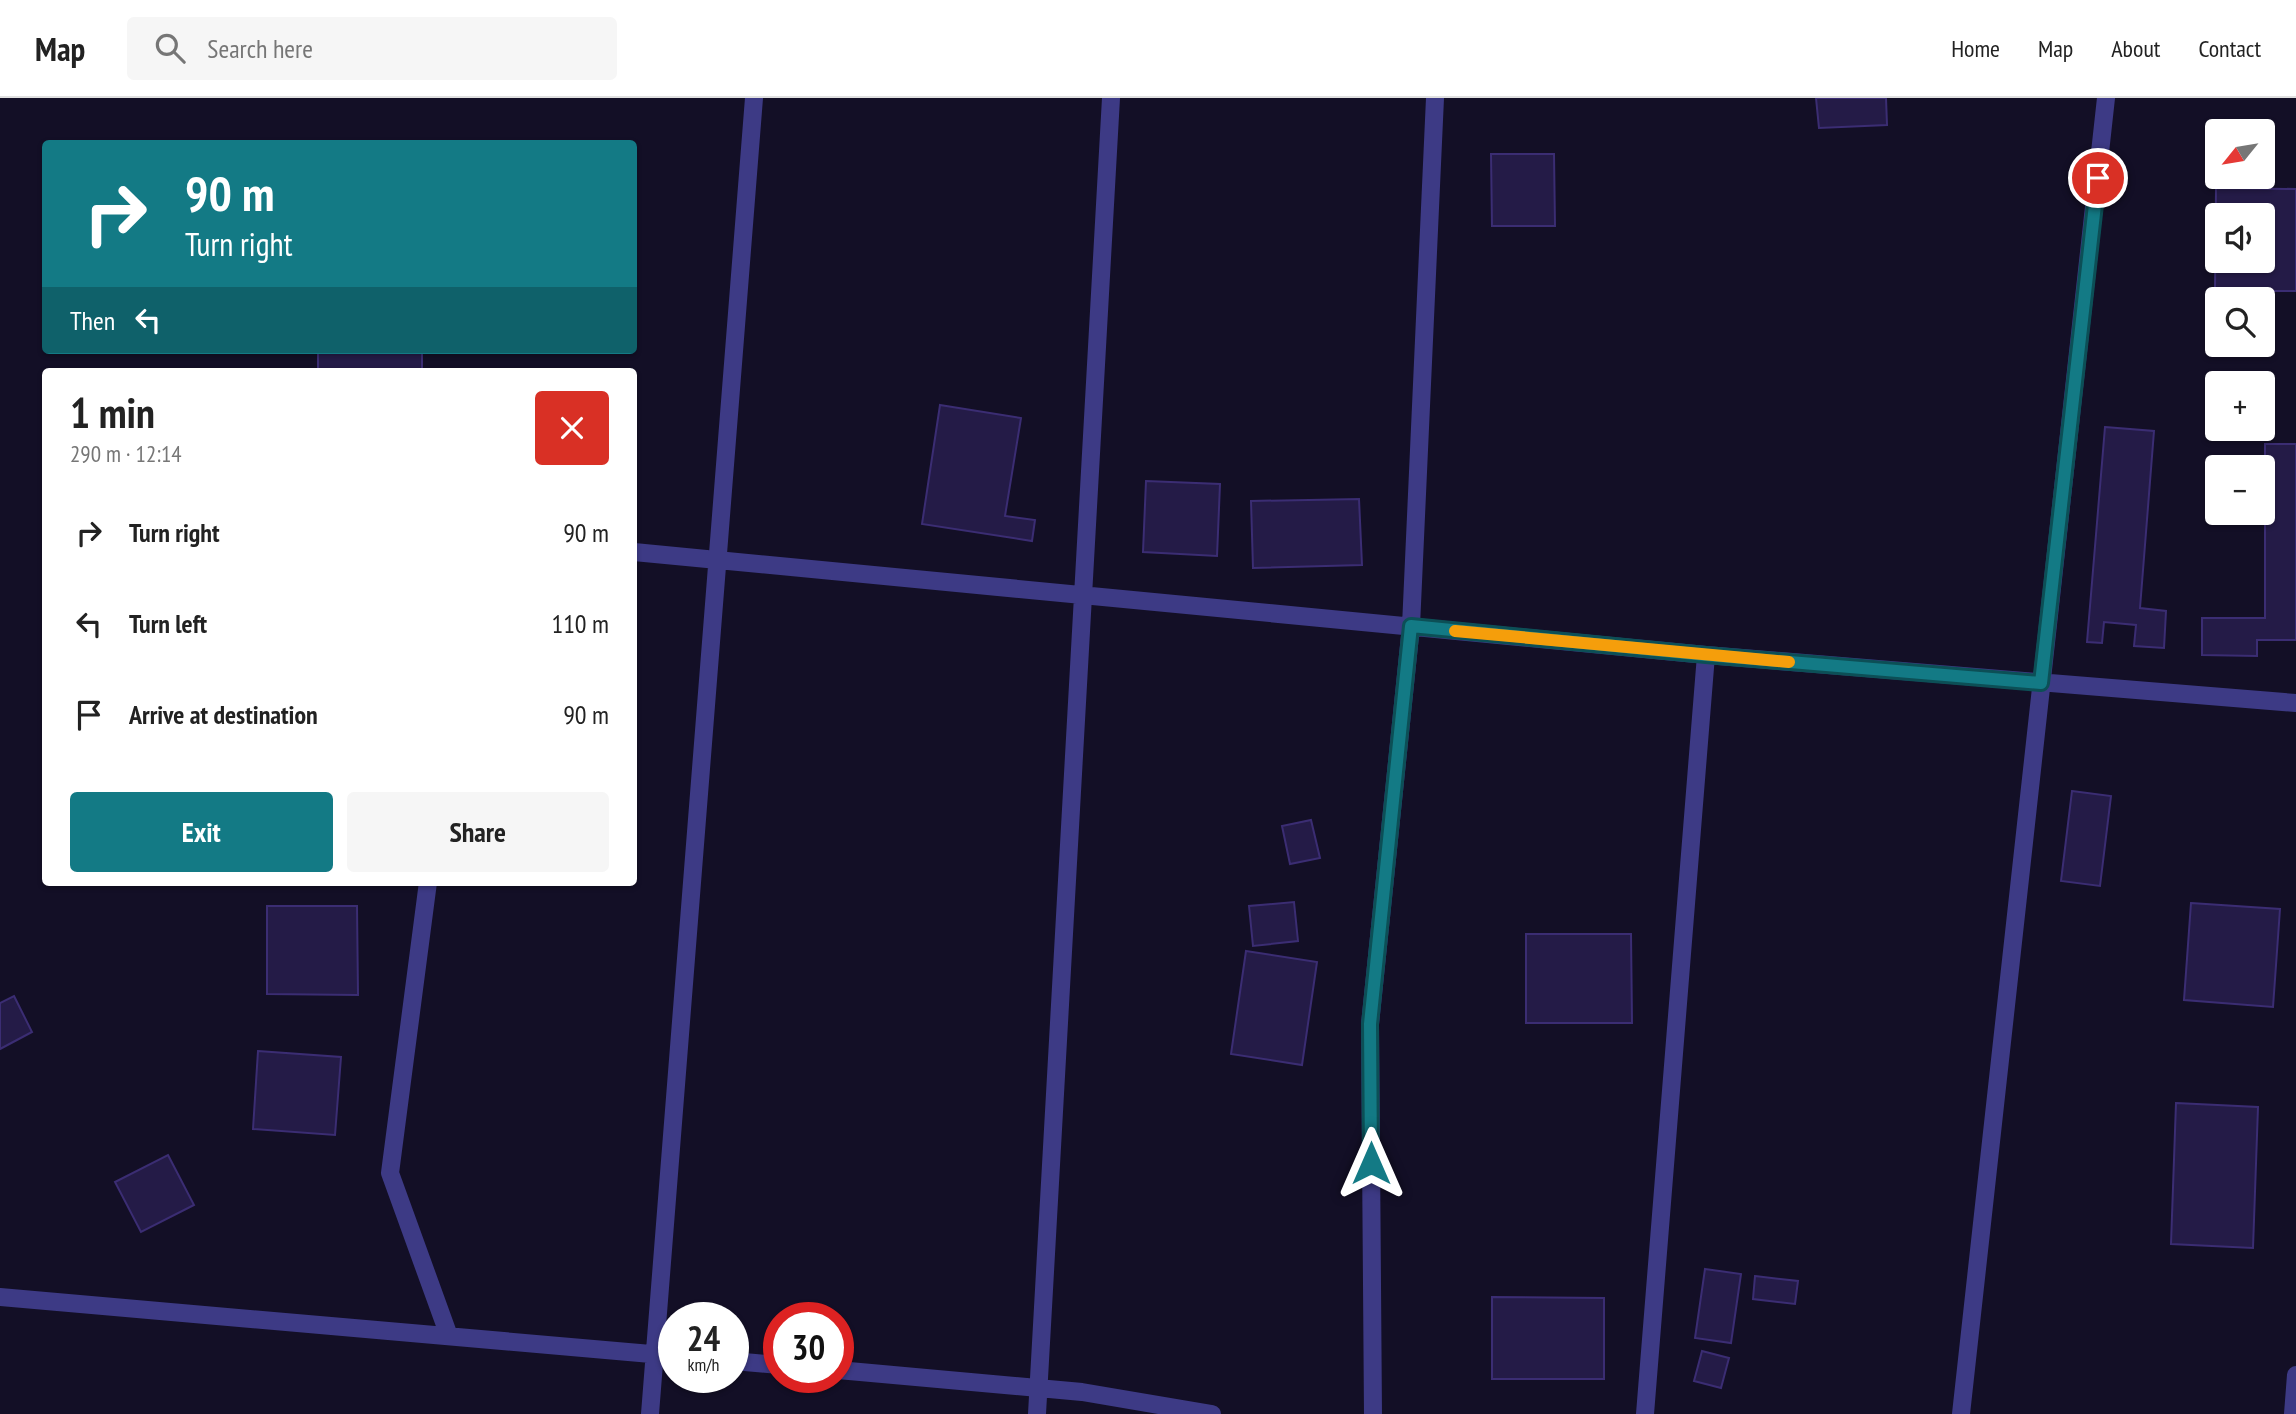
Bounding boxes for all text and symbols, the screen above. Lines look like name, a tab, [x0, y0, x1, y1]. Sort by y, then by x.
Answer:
search box	[127, 17, 617, 80]
text: Map	[35, 27, 85, 70]
icon: search	[151, 29, 189, 67]
text: Search here	[207, 32, 313, 65]
text: Home	[1951, 33, 2000, 64]
text: Map	[2038, 33, 2073, 64]
text: About	[2111, 33, 2160, 64]
text: Contact	[2198, 33, 2261, 64]
north arrow	[2205, 119, 2275, 189]
map controls	[2205, 119, 2275, 525]
pin	[2068, 148, 2128, 208]
icon: arrive	[2079, 159, 2117, 197]
text: 90 m	[185, 161, 274, 225]
icon: right	[70, 168, 161, 259]
button: sound	[2205, 203, 2275, 273]
text: Turn right	[185, 223, 293, 265]
button: search	[2205, 287, 2275, 357]
icon: left	[129, 301, 167, 339]
text: Then	[70, 304, 115, 337]
button: +	[2205, 371, 2275, 441]
text: 1 min	[70, 385, 155, 440]
button: close	[535, 391, 609, 465]
text: 290 m · 12:14	[70, 439, 182, 468]
button: −	[2205, 455, 2275, 525]
icon: right	[70, 514, 108, 552]
text: Turn right	[129, 516, 220, 549]
text: 90 m	[563, 516, 609, 549]
icon: left	[70, 605, 108, 643]
text: Turn left	[129, 607, 207, 640]
text: 110 m	[551, 607, 609, 640]
icon: arrive	[70, 696, 108, 734]
text: Arrive at destination	[129, 698, 318, 731]
text: 90 m	[563, 698, 609, 731]
button: Exit	[70, 792, 333, 872]
button: Share	[347, 792, 609, 872]
position arrow	[1334, 1126, 1408, 1200]
speed limit sign: 30	[763, 1302, 854, 1393]
text: 24	[687, 1315, 720, 1361]
text: km/h	[688, 1353, 719, 1376]

